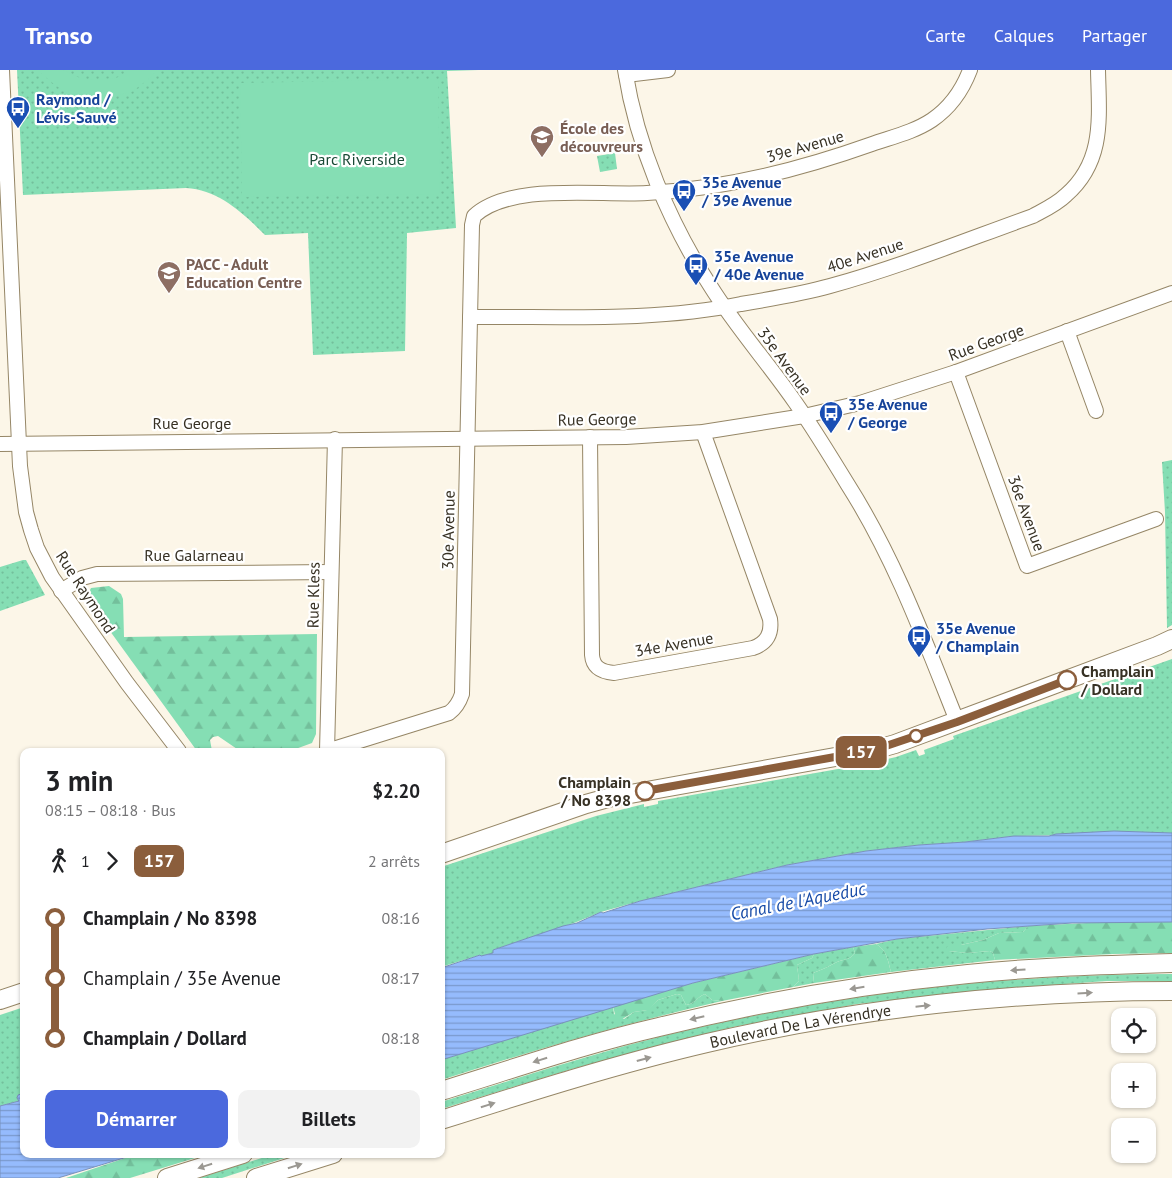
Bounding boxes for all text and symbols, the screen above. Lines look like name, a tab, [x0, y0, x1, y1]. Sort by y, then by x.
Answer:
text: Transo	[25, 20, 93, 51]
text: Carte	[925, 24, 966, 47]
text: Calques	[994, 24, 1054, 47]
text: Partager	[1082, 24, 1147, 47]
place label: Raymond / Lévis-Sauvé	[36, 89, 117, 127]
bus stop icon: Raymond / Lévis-Sauvé	[5, 95, 31, 129]
place label: École des découvreurs	[560, 118, 643, 156]
school or university icon: École des découvreurs	[529, 124, 555, 158]
street label: 39e Avenue	[764, 125, 846, 167]
park label: Parc Riverside	[309, 149, 405, 169]
place label: 35e Avenue / 39e Avenue	[701, 172, 792, 210]
bus stop icon: 35e Avenue / 39e Avenue	[671, 178, 697, 212]
street label: 40e Avenue	[824, 233, 906, 277]
place label: 35e Avenue / 40e Avenue	[713, 246, 804, 284]
bus stop icon: 35e Avenue / 40e Avenue	[683, 252, 709, 286]
place label: PACC - Adult Education Centre	[186, 254, 302, 292]
school or university icon: PACC - Adult Education Centre	[156, 260, 182, 294]
street label: Rue George	[946, 319, 1026, 365]
street label: 35e Avenue	[754, 323, 816, 399]
place label: 35e Avenue / George	[847, 394, 928, 432]
bus stop icon: 35e Avenue / George	[818, 400, 844, 434]
street label: Rue George	[557, 408, 637, 430]
street label: Rue George	[153, 413, 231, 433]
street label: 36e Avenue	[1004, 472, 1050, 554]
street label: 30e Avenue	[437, 490, 459, 570]
street label: Rue Galarneau	[144, 545, 244, 565]
street label: Rue Raymond	[52, 547, 120, 637]
street label: Rue Kless	[302, 561, 324, 628]
place label: 35e Avenue / Champlain	[935, 618, 1019, 656]
bus stop icon: 35e Avenue / Champlain	[906, 624, 932, 658]
street label: 34e Avenue	[633, 627, 715, 661]
place label: Champlain / Dollard	[1080, 661, 1154, 699]
marker: Champlain / Dollard	[1057, 670, 1077, 690]
unlabelled marker	[909, 729, 923, 743]
line badge: 157	[832, 736, 890, 768]
text: 157	[846, 740, 876, 763]
text: 3 min	[45, 762, 113, 799]
place label: Champlain / No 8398	[558, 772, 631, 810]
text: $2.20	[372, 779, 420, 803]
marker: Champlain / No 8398	[635, 781, 655, 801]
text: 08:15 – 08:18 · Bus	[45, 800, 176, 820]
icon: walk	[45, 847, 73, 875]
icon: forward	[98, 847, 126, 875]
text: 157	[144, 849, 174, 872]
text: 1	[81, 851, 90, 871]
text: 2 arrêts	[368, 851, 420, 871]
water label: Canal de l'Aqueduc	[729, 877, 868, 925]
text: Champlain / No 8398	[83, 906, 257, 930]
text: 08:16	[382, 908, 420, 928]
text: Champlain / 35e Avenue	[83, 966, 281, 990]
one-way arrow	[1010, 966, 1026, 974]
text: 08:17	[382, 968, 420, 988]
one-way arrow	[849, 984, 865, 992]
one-way arrow	[1078, 989, 1094, 997]
street label: Boulevard De La Vérendrye	[708, 1000, 892, 1052]
one-way arrow	[916, 1002, 932, 1010]
map controls	[1111, 1008, 1156, 1163]
button: locate	[1111, 1008, 1156, 1053]
one-way arrow	[690, 1014, 705, 1022]
text: Champlain / Dollard	[83, 1026, 247, 1050]
text: 08:18	[382, 1028, 420, 1048]
one-way arrow	[636, 1055, 651, 1063]
one-way arrow	[533, 1057, 548, 1065]
button: +	[1111, 1063, 1156, 1108]
button: Démarrer	[45, 1090, 228, 1148]
button: Billets	[238, 1090, 420, 1148]
one-way arrow	[480, 1101, 495, 1109]
button: −	[1111, 1118, 1156, 1163]
one-way arrow	[287, 1162, 302, 1169]
one-way arrow	[197, 1163, 212, 1170]

